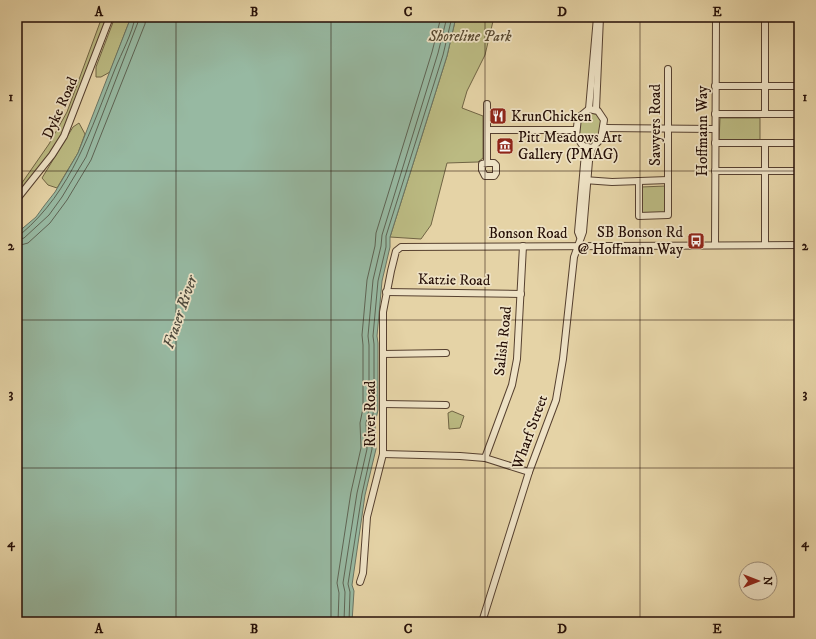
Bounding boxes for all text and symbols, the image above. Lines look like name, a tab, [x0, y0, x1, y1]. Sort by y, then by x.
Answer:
text: A	[94, 4, 104, 20]
text: B	[250, 4, 258, 20]
text: C	[404, 4, 413, 20]
text: D	[557, 4, 567, 20]
text: E	[712, 4, 722, 20]
park label: Shoreline Park	[427, 27, 512, 46]
street label: Dyke Road	[38, 74, 82, 142]
street label: Sawyers Road	[646, 84, 665, 166]
street label: Hoffmann Way	[693, 85, 712, 176]
text: 1	[9, 89, 14, 105]
text: 1	[803, 89, 808, 105]
restaurant icon: KrunChicken	[488, 106, 508, 126]
place label: KrunChicken	[511, 107, 592, 126]
place label: Pitt Meadows Art Gallery (PMAG)	[518, 128, 622, 164]
museum icon: Pitt Meadows Art Gallery (PMAG)	[495, 136, 515, 156]
place label: SB Bonson Rd @ Hoffmann Way	[578, 223, 684, 259]
street label: Bonson Road	[488, 224, 568, 243]
bus stop icon: SB Bonson Rd @ Hoffmann Way	[686, 231, 706, 251]
text: 2	[8, 238, 15, 254]
text: 2	[802, 238, 809, 254]
street label: Katzie Road	[418, 270, 491, 290]
water label: Fraser River	[158, 272, 202, 351]
street label: Salish Road	[490, 305, 516, 377]
street label: River Road	[361, 380, 380, 447]
text: 3	[9, 386, 14, 402]
text: 3	[803, 386, 808, 402]
street label: Wharf Street	[507, 392, 552, 473]
text: 4	[6, 535, 15, 552]
text: 4	[800, 535, 809, 552]
north arrow	[738, 561, 778, 601]
text: N	[760, 576, 774, 586]
text: A	[94, 621, 104, 637]
text: B	[250, 621, 258, 637]
text: C	[404, 621, 413, 637]
text: D	[557, 621, 567, 637]
text: E	[712, 621, 722, 637]

